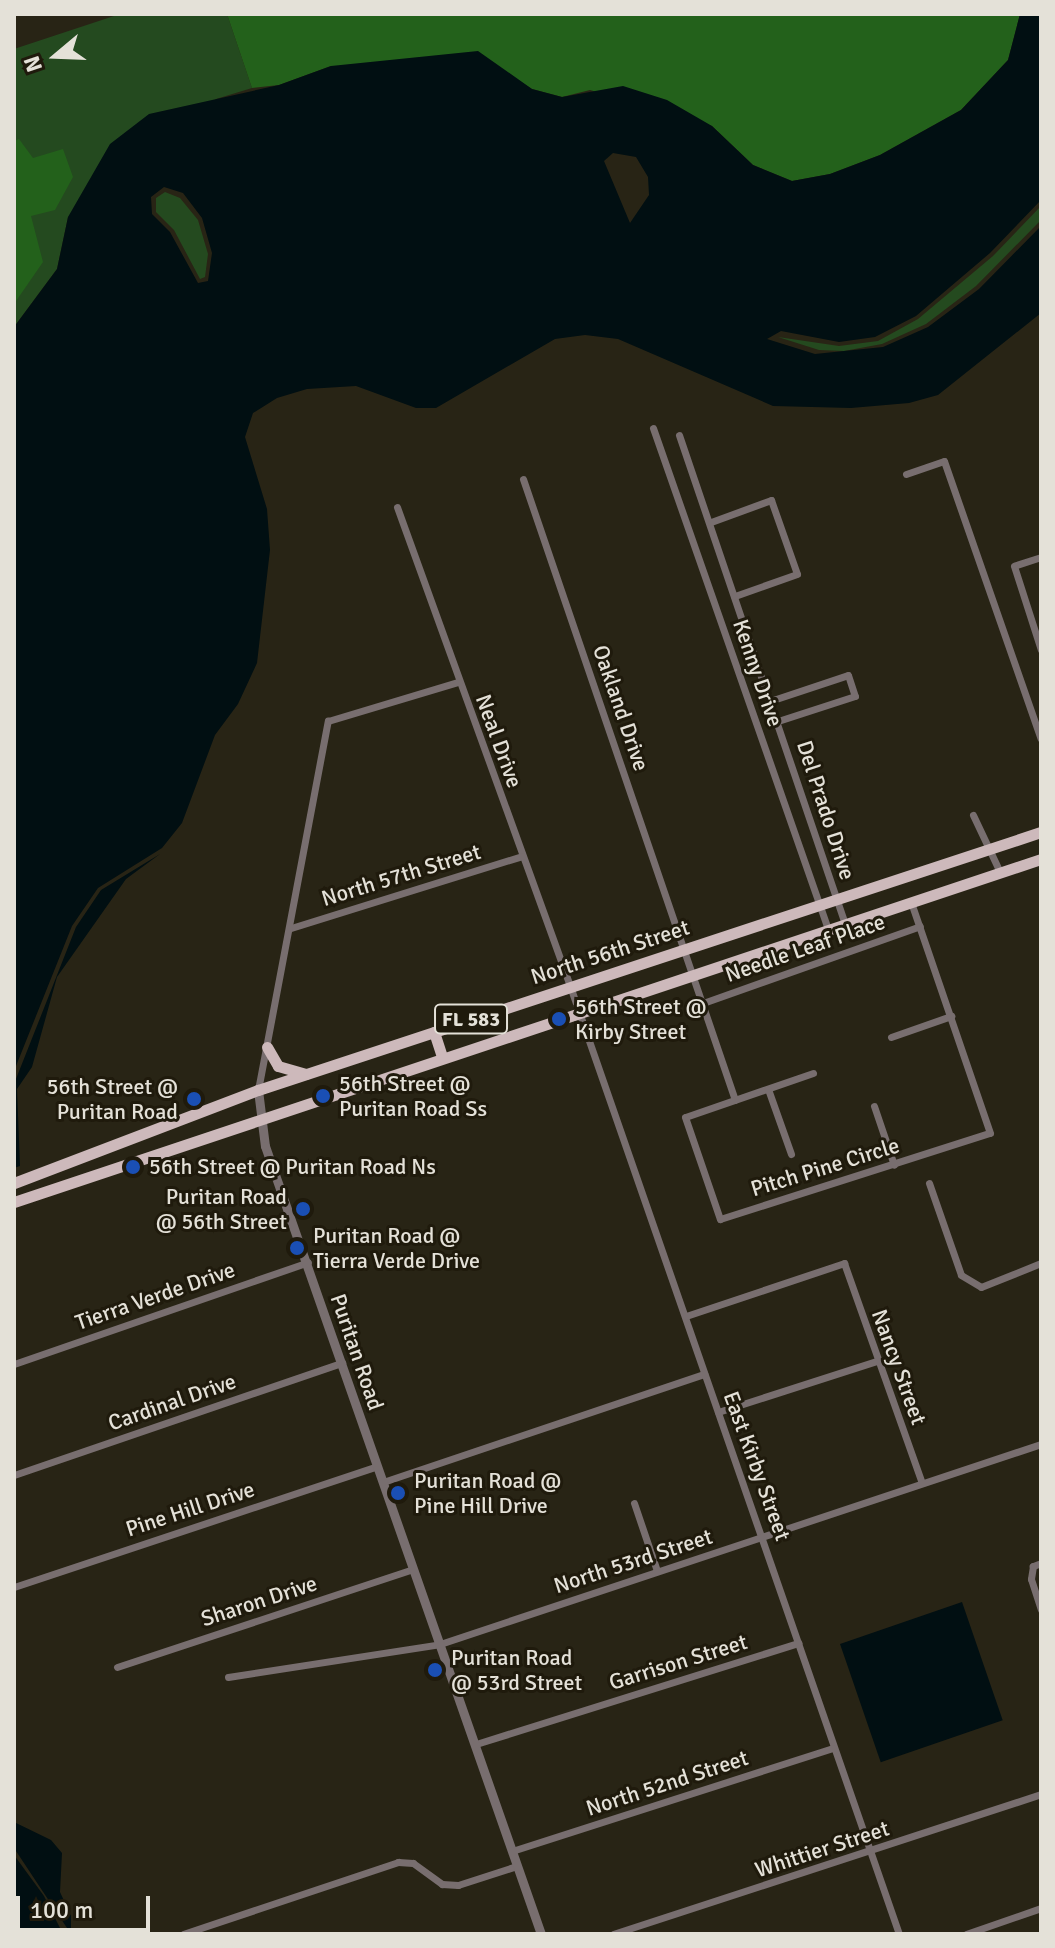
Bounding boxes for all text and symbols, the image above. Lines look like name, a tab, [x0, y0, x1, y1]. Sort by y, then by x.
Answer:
north arrow	[16, 16, 96, 96]
text: N	[18, 52, 48, 76]
street label: Kenny Drive	[727, 616, 789, 730]
street label: Oakland Drive	[587, 642, 655, 774]
street label: Neal Drive	[470, 691, 528, 791]
street label: Del Prado Drive	[791, 737, 861, 883]
street label: North 57th Street	[318, 838, 484, 912]
street label: Needle Leaf Place	[722, 908, 888, 988]
street label: North 56th Street	[527, 914, 693, 990]
place label: 56th Street @ Kirby Street	[575, 993, 706, 1044]
road number: FL 583	[433, 1003, 509, 1035]
marker: 56th Street @ Kirby Street	[550, 1010, 568, 1028]
place label: 56th Street @ Puritan Road Ss	[339, 1070, 487, 1122]
place label: 56th Street @ Puritan Road	[47, 1073, 178, 1124]
marker: 56th Street @ Puritan Road Ss	[314, 1087, 332, 1105]
marker: 56th Street @ Puritan Road	[185, 1090, 203, 1108]
street label: Pitch Pine Circle	[748, 1132, 902, 1202]
place label: 56th Street @ Puritan Road Ns	[149, 1154, 436, 1180]
marker: 56th Street @ Puritan Road Ns	[124, 1158, 142, 1176]
place label: Puritan Road @ 56th Street	[156, 1183, 287, 1234]
marker: Puritan Road @ 56th Street	[294, 1200, 312, 1218]
place label: Puritan Road @ Tierra Verde Drive	[313, 1222, 480, 1274]
marker: Puritan Road @ Tierra Verde Drive	[288, 1239, 306, 1257]
street label: Tierra Verde Drive	[72, 1256, 238, 1336]
street label: Puritan Road	[325, 1290, 389, 1414]
street label: Nancy Street	[866, 1306, 932, 1428]
street label: Cardinal Drive	[105, 1368, 239, 1436]
street label: East Kirby Street	[718, 1388, 796, 1544]
place label: Puritan Road @ Pine Hill Drive	[414, 1467, 561, 1518]
street label: Pine Hill Drive	[122, 1476, 258, 1542]
marker: Puritan Road @ Pine Hill Drive	[389, 1484, 407, 1502]
street label: North 53rd Street	[550, 1523, 716, 1599]
street label: Sharon Drive	[198, 1570, 320, 1632]
street label: Garrison Street	[606, 1628, 750, 1696]
place label: Puritan Road @ 53rd Street	[451, 1644, 582, 1696]
marker: Puritan Road @ 53rd Street	[426, 1661, 444, 1679]
street label: North 52nd Street	[583, 1744, 751, 1822]
street label: Whittier Street	[752, 1815, 892, 1883]
scale bar	[20, 1880, 154, 1930]
text: 100 m	[30, 1895, 93, 1925]

